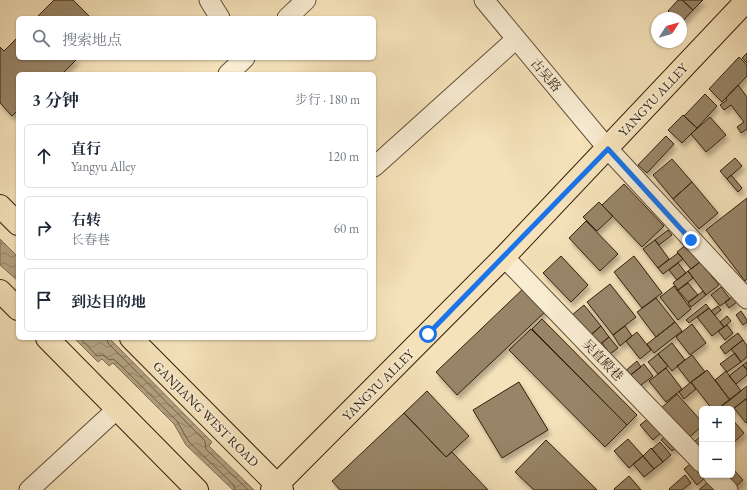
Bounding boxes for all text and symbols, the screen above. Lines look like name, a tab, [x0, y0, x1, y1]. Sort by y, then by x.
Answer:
north arrow	[651, 12, 687, 48]
search box	[16, 16, 376, 60]
icon: search	[30, 27, 52, 49]
text: 搜索地点	[62, 30, 122, 49]
street label: 古吴路	[527, 55, 565, 95]
street label: YANGYU ALLEY	[615, 59, 692, 140]
text: 3 分钟	[32, 89, 79, 111]
text: 步行 · 180 m	[295, 91, 360, 108]
text: 直行	[71, 139, 101, 158]
icon: ahead	[33, 145, 55, 167]
text: 120 m	[328, 148, 359, 165]
text: Yangyu Alley	[71, 158, 136, 175]
text: 右转	[71, 210, 101, 229]
icon: right	[33, 217, 55, 239]
text: 60 m	[334, 220, 359, 237]
text: 长春巷	[71, 231, 110, 248]
route end	[682, 231, 700, 249]
icon: arrive	[33, 289, 55, 311]
text: 到达目的地	[71, 292, 146, 311]
route start	[419, 325, 437, 343]
street label: 吴直殿巷	[579, 335, 627, 385]
street label: YANGYU ALLEY	[339, 345, 418, 424]
street label: GANJIANG WEST ROAD	[149, 357, 263, 471]
map controls	[699, 406, 735, 478]
button: +	[699, 406, 735, 442]
button: −	[699, 442, 735, 478]

